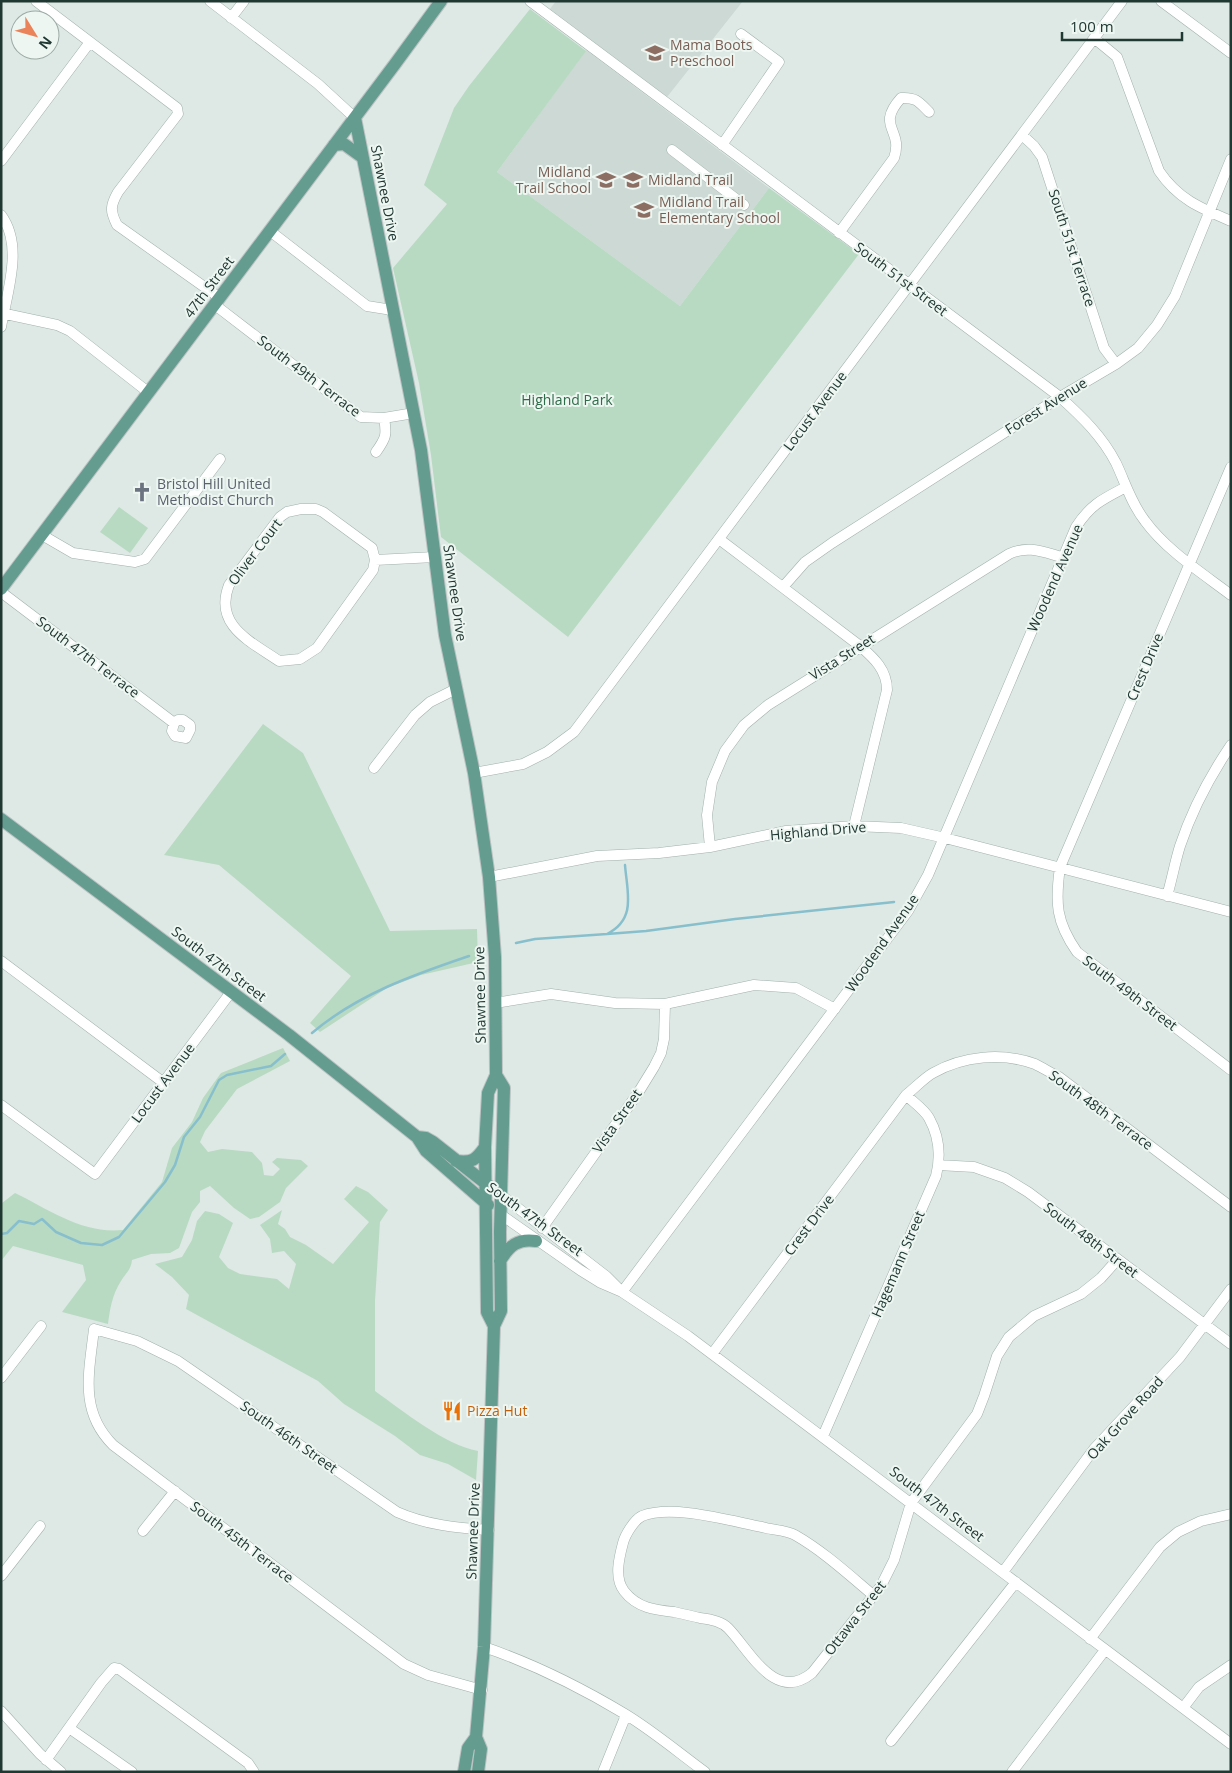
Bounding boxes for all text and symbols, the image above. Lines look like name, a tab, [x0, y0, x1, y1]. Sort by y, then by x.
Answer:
north arrow	[10, 10, 60, 60]
scale bar	[1062, 10, 1182, 42]
text: 100 m	[1070, 16, 1114, 36]
text: N	[35, 33, 57, 53]
place label: Mama Boots Preschool	[670, 35, 753, 70]
school or university icon: Mama Boots Preschool	[644, 42, 666, 64]
street label: Shawnee Drive	[367, 143, 404, 243]
place label: Midland Trail School	[516, 162, 591, 197]
school or university icon: Midland Trail School	[595, 169, 617, 191]
school or university icon: Midland Trail	[622, 169, 644, 191]
place label: Midland Trail	[648, 170, 733, 189]
street label: South 51st Terrace	[1045, 187, 1100, 309]
place label: Midland Trail Elementary School	[659, 192, 780, 227]
school or university icon: Midland Trail Elementary School	[633, 199, 655, 221]
street label: South 51st Street	[851, 237, 952, 320]
street label: 47th Street	[179, 252, 238, 321]
street label: South 49th Terrace	[254, 331, 365, 421]
street label: Locust Avenue	[778, 367, 851, 454]
street label: Forest Avenue	[1001, 373, 1090, 438]
park label: Highland Park	[521, 390, 613, 409]
place label: Bristol Hill United Methodist Church	[157, 474, 274, 509]
church icon: Bristol Hill United Methodist Church	[131, 481, 153, 503]
street label: Oliver Court	[223, 515, 286, 589]
street label: Woodend Avenue	[1022, 521, 1087, 635]
street label: Shawnee Drive	[439, 544, 472, 642]
street label: South 47th Terrace	[33, 612, 144, 702]
street label: Vista Street	[805, 629, 878, 684]
street label: Crest Drive	[1122, 630, 1167, 704]
street label: Highland Drive	[769, 817, 867, 844]
street label: Woodend Avenue	[841, 890, 923, 996]
street label: South 47th Street	[168, 922, 271, 1006]
street label: Shawnee Drive	[469, 946, 490, 1044]
street label: South 49th Street	[1079, 951, 1182, 1035]
street label: Locust Avenue	[126, 1039, 199, 1126]
street label: South 48th Terrace	[1045, 1065, 1157, 1154]
street label: Vista Street	[588, 1085, 646, 1156]
street label: South 47th Street	[484, 1177, 587, 1260]
street label: Crest Drive	[779, 1190, 838, 1259]
street label: South 48th Street	[1040, 1198, 1143, 1282]
street label: Hagemann Street	[866, 1208, 929, 1320]
street label: Oak Grove Road	[1082, 1372, 1167, 1463]
street label: South 46th Street	[237, 1396, 342, 1477]
restaurant icon: Pizza Hut	[441, 1400, 463, 1422]
place label: Pizza Hut	[467, 1401, 527, 1420]
street label: South 47th Street	[886, 1462, 989, 1546]
street label: Shawnee Drive	[461, 1482, 484, 1580]
street label: South 45th Terrace	[187, 1497, 298, 1587]
street label: Ottawa Street	[819, 1576, 890, 1659]

